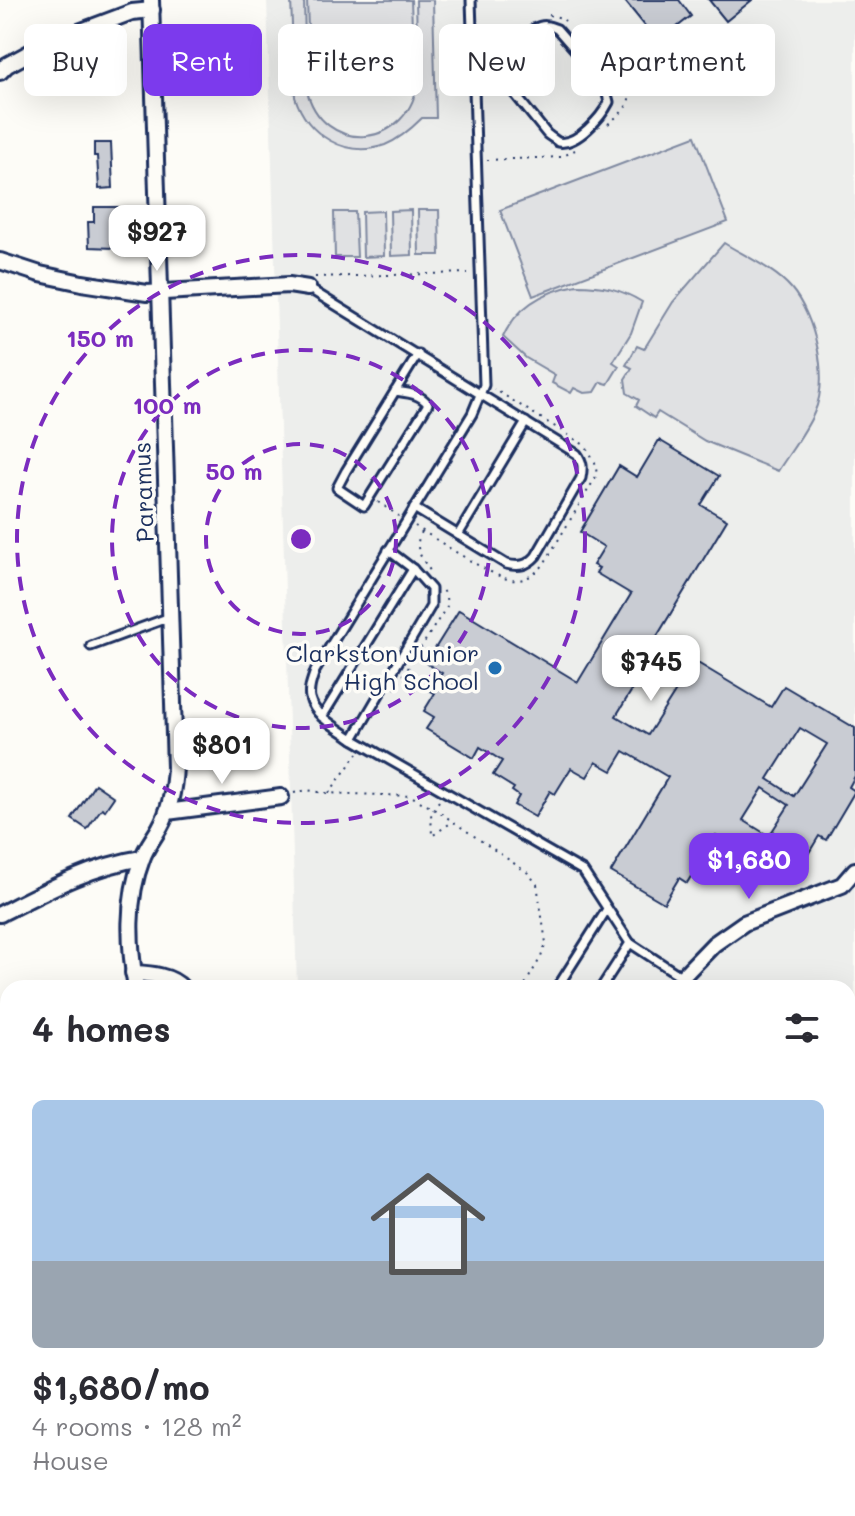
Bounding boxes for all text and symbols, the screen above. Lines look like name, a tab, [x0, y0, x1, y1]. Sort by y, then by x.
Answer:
chip: Buy	[24, 24, 127, 96]
chip: Rent	[143, 24, 262, 96]
chip: Filters	[278, 24, 423, 96]
chip: New	[439, 24, 555, 96]
chip: Apartment	[571, 24, 775, 96]
pin: $927	[110, 205, 204, 273]
text: $927	[127, 214, 187, 248]
text: 150 m	[66, 322, 134, 353]
text: 100 m	[132, 389, 202, 420]
street label: Paramus	[125, 441, 160, 543]
text: 50 m	[205, 455, 263, 486]
centre of rings	[287, 525, 315, 553]
pin: $745	[604, 635, 698, 703]
place label: Clarkston Junior High School	[285, 637, 479, 696]
text: $745	[620, 644, 682, 678]
marker: Clarkston Junior High School	[486, 659, 504, 677]
pin: $801	[175, 718, 269, 786]
text: $801	[192, 727, 252, 761]
pin: $1,680	[684, 833, 814, 901]
text: $1,680	[707, 842, 791, 876]
text: 4 homes	[32, 1006, 171, 1051]
icon: filters	[780, 1006, 824, 1050]
icon: home	[356, 1152, 500, 1296]
text: $1,680/mo	[32, 1364, 210, 1409]
text: 4 rooms · 128 m²	[32, 1409, 242, 1443]
text: House	[32, 1443, 109, 1477]

